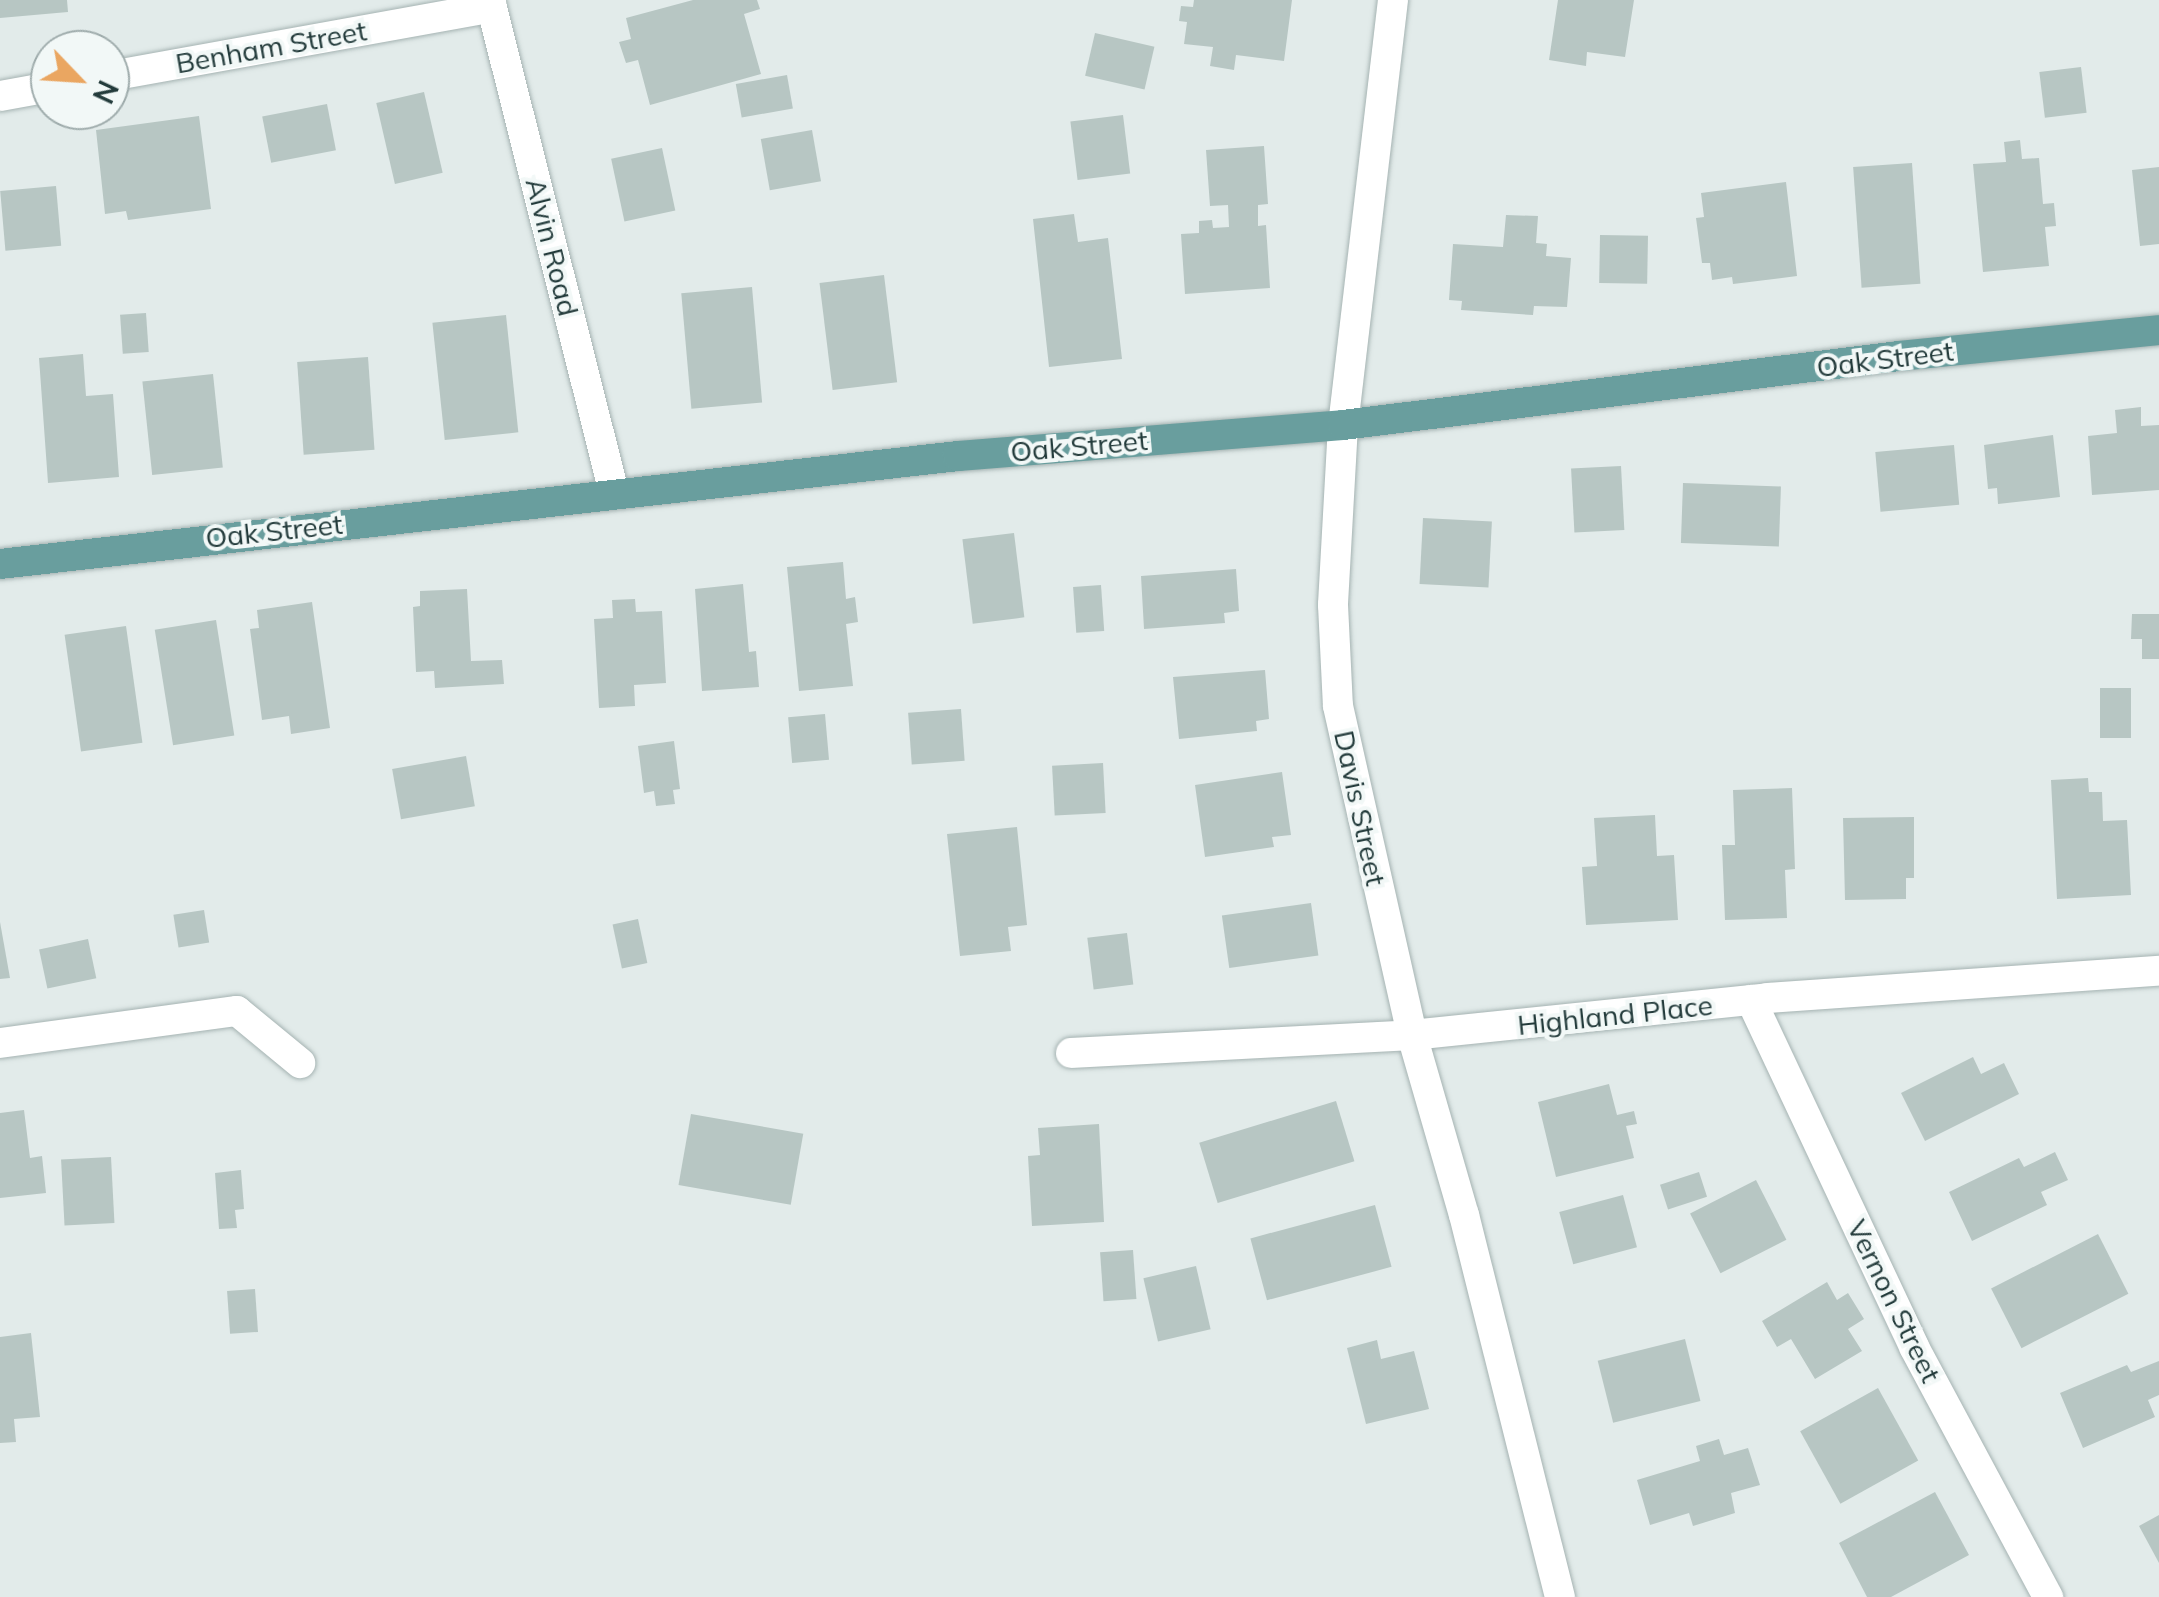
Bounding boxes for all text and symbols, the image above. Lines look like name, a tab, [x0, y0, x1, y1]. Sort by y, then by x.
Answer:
street label: Benham Street	[173, 14, 369, 80]
north arrow	[30, 30, 130, 130]
text: N	[86, 75, 126, 109]
street label: Alvin Road	[519, 174, 585, 320]
street label: Oak Street	[1815, 334, 1955, 384]
street label: Oak Street	[1009, 423, 1149, 469]
street label: Oak Street	[204, 507, 344, 555]
street label: Davis Street	[1327, 727, 1393, 889]
street label: Highland Place	[1516, 988, 1714, 1042]
street label: Vernon Street	[1840, 1214, 1948, 1388]

